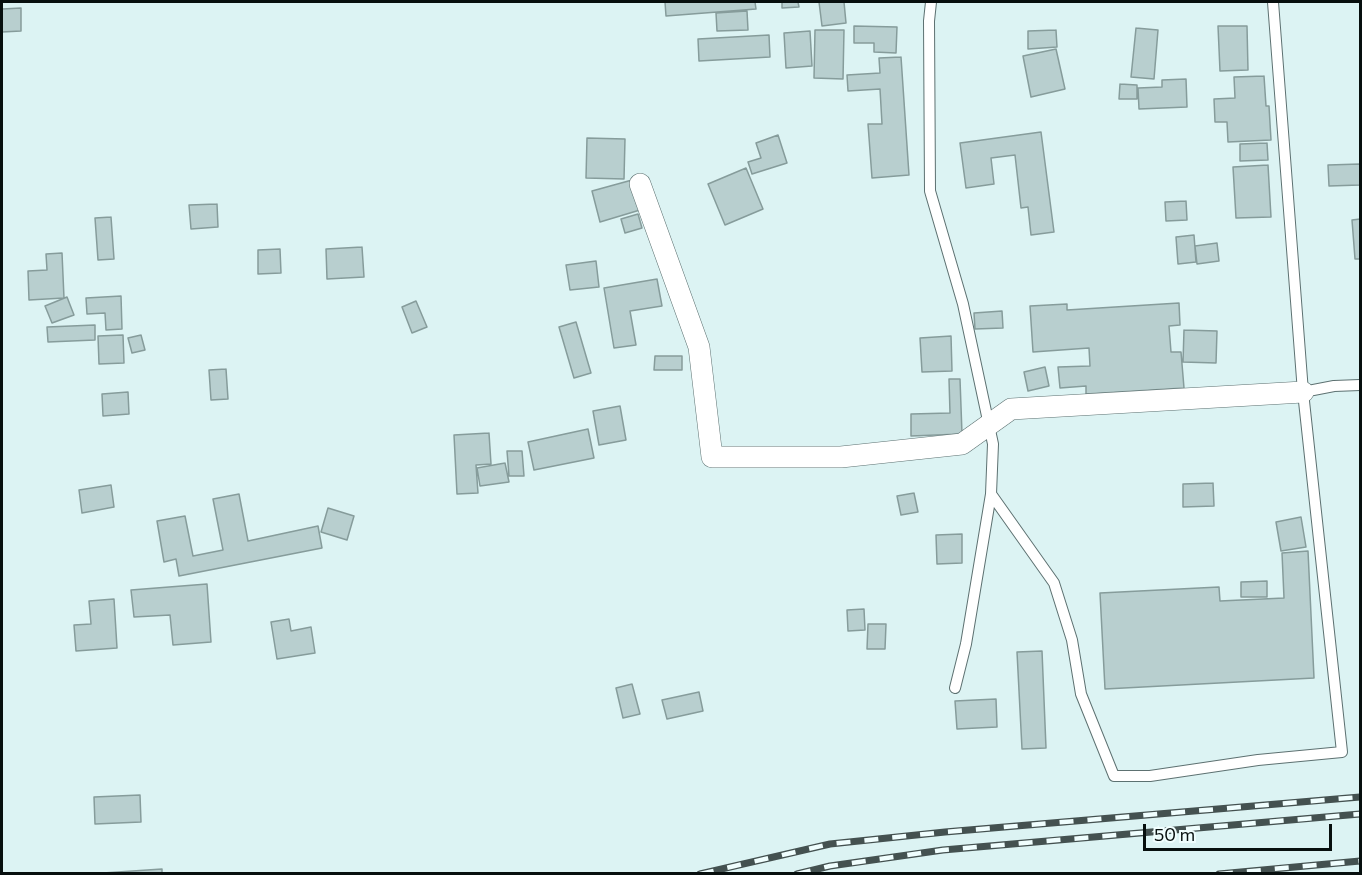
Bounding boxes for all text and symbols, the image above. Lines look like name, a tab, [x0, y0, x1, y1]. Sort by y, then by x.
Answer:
scale bar	[1146, 812, 1335, 850]
text: 50 m	[1154, 823, 1195, 845]

